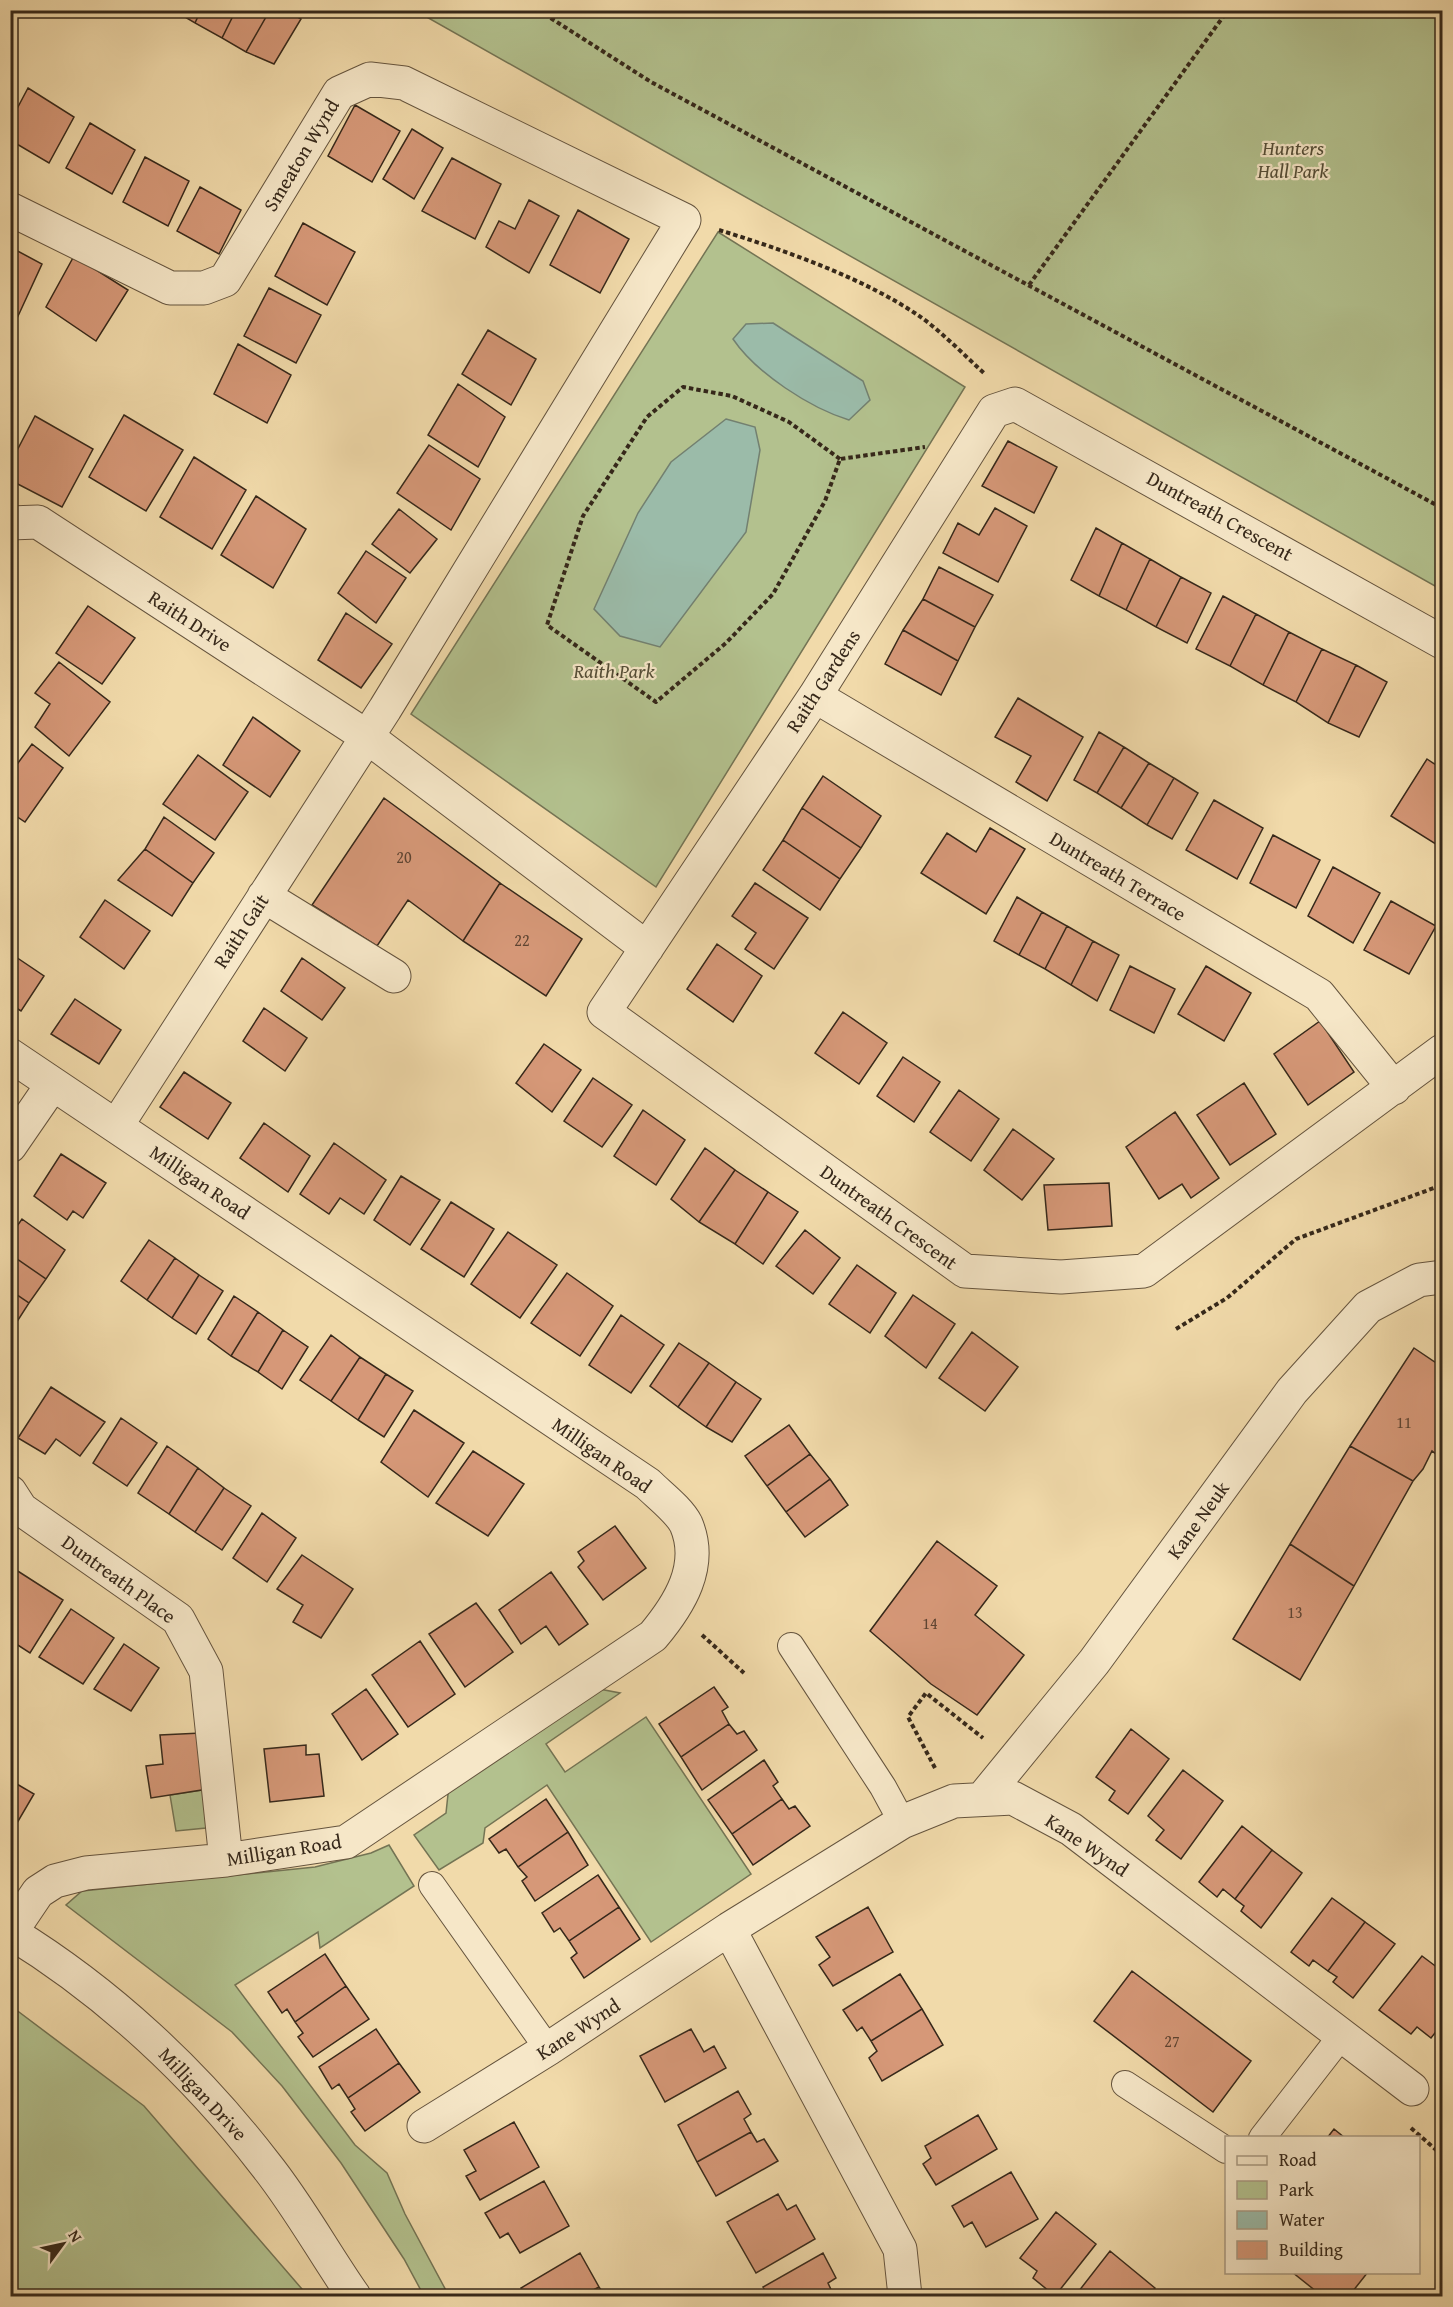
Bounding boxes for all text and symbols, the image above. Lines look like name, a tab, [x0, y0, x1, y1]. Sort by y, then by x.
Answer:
street label: Smeaton Wynd	[256, 93, 346, 217]
park label: Hunters Hall Park	[1257, 133, 1329, 185]
street label: Duntreath Crescent	[1142, 463, 1299, 568]
street label: Raith Drive	[143, 583, 238, 658]
street label: Raith Gardens	[778, 623, 867, 738]
park label: Raith Park	[572, 656, 655, 685]
street label: Duntreath Terrace	[1045, 823, 1192, 928]
house number: 20	[396, 845, 412, 869]
street label: Raith Gait	[206, 888, 275, 974]
house number: 22	[514, 928, 530, 952]
street label: Milligan Road	[144, 1137, 257, 1226]
street label: Duntreath Crescent	[815, 1157, 964, 1276]
street label: Milligan Road	[547, 1410, 658, 1500]
house number: 11	[1396, 1410, 1412, 1434]
street label: Kane Neuk	[1159, 1474, 1236, 1565]
street label: Duntreath Place	[56, 1527, 182, 1630]
house number: 13	[1287, 1600, 1303, 1624]
house number: 14	[922, 1611, 938, 1635]
street label: Kane Wynd	[1040, 1806, 1135, 1883]
street label: Milligan Road	[224, 1826, 344, 1873]
street label: Kane Wynd	[530, 1990, 626, 2067]
house number: 27	[1164, 2029, 1180, 2053]
street label: Milligan Drive	[152, 2040, 254, 2147]
legend	[1225, 2136, 1420, 2274]
text: Road	[1279, 2146, 1317, 2173]
text: Park	[1279, 2176, 1315, 2203]
text: Water	[1279, 2206, 1325, 2233]
north arrow	[33, 2214, 93, 2274]
text: N	[63, 2225, 89, 2247]
text: Building	[1279, 2236, 1343, 2263]

